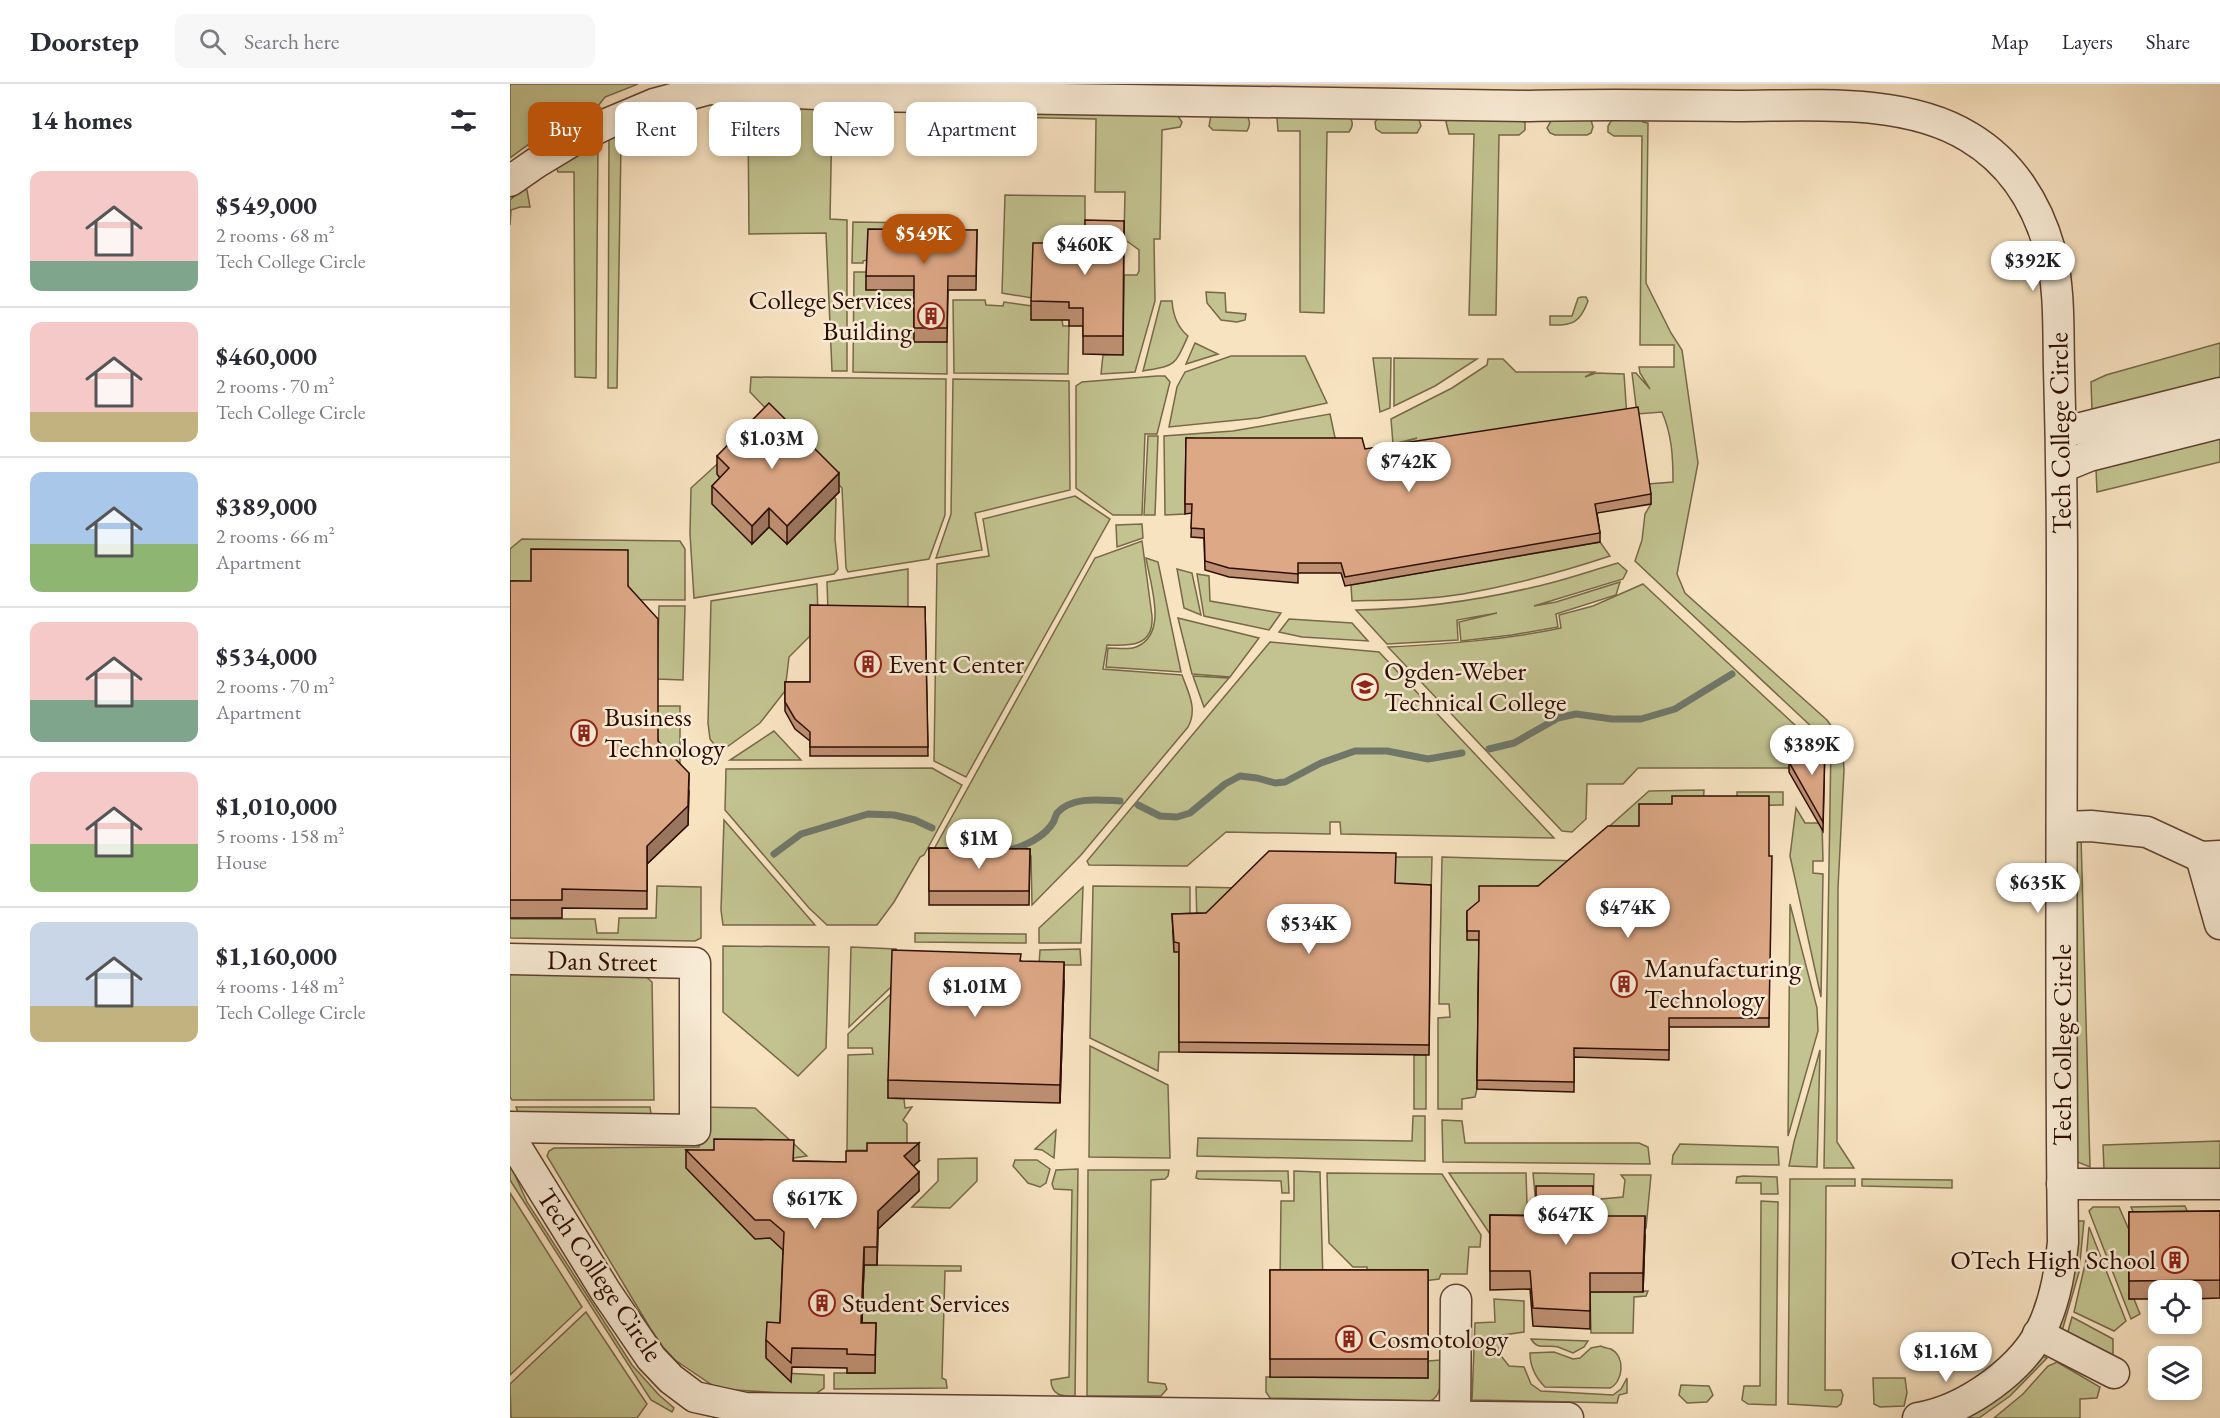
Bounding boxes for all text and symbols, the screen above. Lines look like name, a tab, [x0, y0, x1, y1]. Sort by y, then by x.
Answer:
search box	[175, 14, 595, 68]
text: Doorstep	[30, 23, 139, 59]
icon: search	[196, 25, 229, 58]
text: Search here	[244, 27, 339, 56]
text: Map	[1991, 28, 2029, 55]
text: Layers	[2062, 28, 2113, 55]
text: Share	[2146, 28, 2190, 55]
chip: Buy	[528, 102, 603, 156]
chip: Rent	[615, 102, 697, 156]
chip: Filters	[709, 102, 801, 156]
chip: New	[813, 102, 894, 156]
chip: Apartment	[906, 102, 1037, 156]
text: 14 homes	[30, 103, 132, 137]
icon: filters	[447, 104, 480, 137]
text: $549,000	[216, 188, 317, 222]
icon: home	[78, 195, 150, 267]
pin: $549K	[882, 214, 966, 265]
text: $549K	[896, 220, 952, 246]
text: 2 rooms · 68 m²	[216, 222, 335, 248]
pin: $460K	[1043, 225, 1127, 276]
text: $460K	[1057, 231, 1113, 257]
pin: $392K	[1991, 241, 2075, 292]
text: $392K	[2005, 247, 2061, 273]
text: Tech College Circle	[216, 248, 366, 274]
place label: College Services Building	[748, 282, 912, 348]
building icon: College Services Building	[916, 301, 946, 331]
street label: Tech College Circle	[2040, 332, 2079, 534]
text: $460,000	[216, 339, 317, 373]
icon: home	[78, 346, 150, 418]
text: 2 rooms · 70 m²	[216, 373, 335, 399]
text: Tech College Circle	[216, 399, 366, 425]
pin: $1.03M	[723, 419, 821, 470]
text: $1.03M	[740, 425, 804, 451]
pin: $742K	[1367, 442, 1451, 493]
text: $742K	[1381, 448, 1437, 474]
text: $389,000	[216, 489, 317, 523]
icon: home	[78, 496, 150, 568]
text: 2 rooms · 66 m²	[216, 523, 335, 549]
text: Apartment	[216, 549, 301, 575]
text: $534,000	[216, 639, 317, 673]
icon: home	[78, 646, 150, 718]
place label: Event Center	[888, 646, 1024, 681]
building icon: Event Center	[853, 649, 883, 679]
place label: Ogden-Weber Technical College	[1384, 653, 1566, 719]
school or university icon: Ogden-Weber Technical College	[1350, 672, 1380, 702]
text: 2 rooms · 70 m²	[216, 673, 335, 699]
text: Apartment	[216, 699, 301, 725]
place label: Business Technology	[604, 699, 725, 765]
building icon: Business Technology	[569, 718, 599, 748]
pin: $389K	[1770, 725, 1854, 776]
text: $389K	[1784, 731, 1840, 757]
text: $1,010,000	[216, 789, 337, 823]
icon: home	[78, 796, 150, 868]
pin: $1M	[950, 819, 1008, 870]
text: 5 rooms · 158 m²	[216, 823, 344, 849]
text: $1M	[960, 825, 998, 851]
text: House	[216, 849, 267, 875]
pin: $635K	[1996, 863, 2080, 914]
text: $635K	[2010, 869, 2066, 895]
pin: $474K	[1586, 888, 1670, 939]
text: $474K	[1600, 894, 1656, 920]
pin: $534K	[1267, 904, 1351, 955]
text: $534K	[1281, 910, 1337, 936]
text: $1,160,000	[216, 939, 337, 973]
street label: Dan Street	[547, 942, 658, 979]
street label: Tech College Circle	[2044, 944, 2079, 1146]
icon: home	[78, 946, 150, 1018]
place label: Manufacturing Technology	[1644, 950, 1801, 1016]
pin: $1.01M	[926, 967, 1024, 1018]
building icon: Manufacturing Technology	[1609, 969, 1639, 999]
text: 4 rooms · 148 m²	[216, 973, 344, 999]
text: $1.01M	[943, 973, 1007, 999]
text: Tech College Circle	[216, 999, 366, 1025]
pin: $617K	[773, 1179, 857, 1230]
street label: Tech College Circle	[529, 1181, 671, 1368]
text: $617K	[787, 1185, 843, 1211]
pin: $647K	[1524, 1195, 1608, 1246]
text: $647K	[1538, 1201, 1594, 1227]
place label: OTech High School	[1950, 1242, 2156, 1277]
building icon: OTech High School	[2160, 1245, 2190, 1275]
map controls	[2148, 1280, 2202, 1400]
button: locate	[2148, 1280, 2202, 1334]
place label: Student Services	[842, 1285, 1010, 1320]
building icon: Student Services	[807, 1288, 837, 1318]
place label: Cosmotology	[1368, 1321, 1509, 1356]
building icon: Cosmotology	[1334, 1324, 1364, 1354]
pin: $1.16M	[1897, 1332, 1995, 1383]
text: $1.16M	[1914, 1338, 1978, 1364]
button: layers	[2148, 1346, 2202, 1400]

